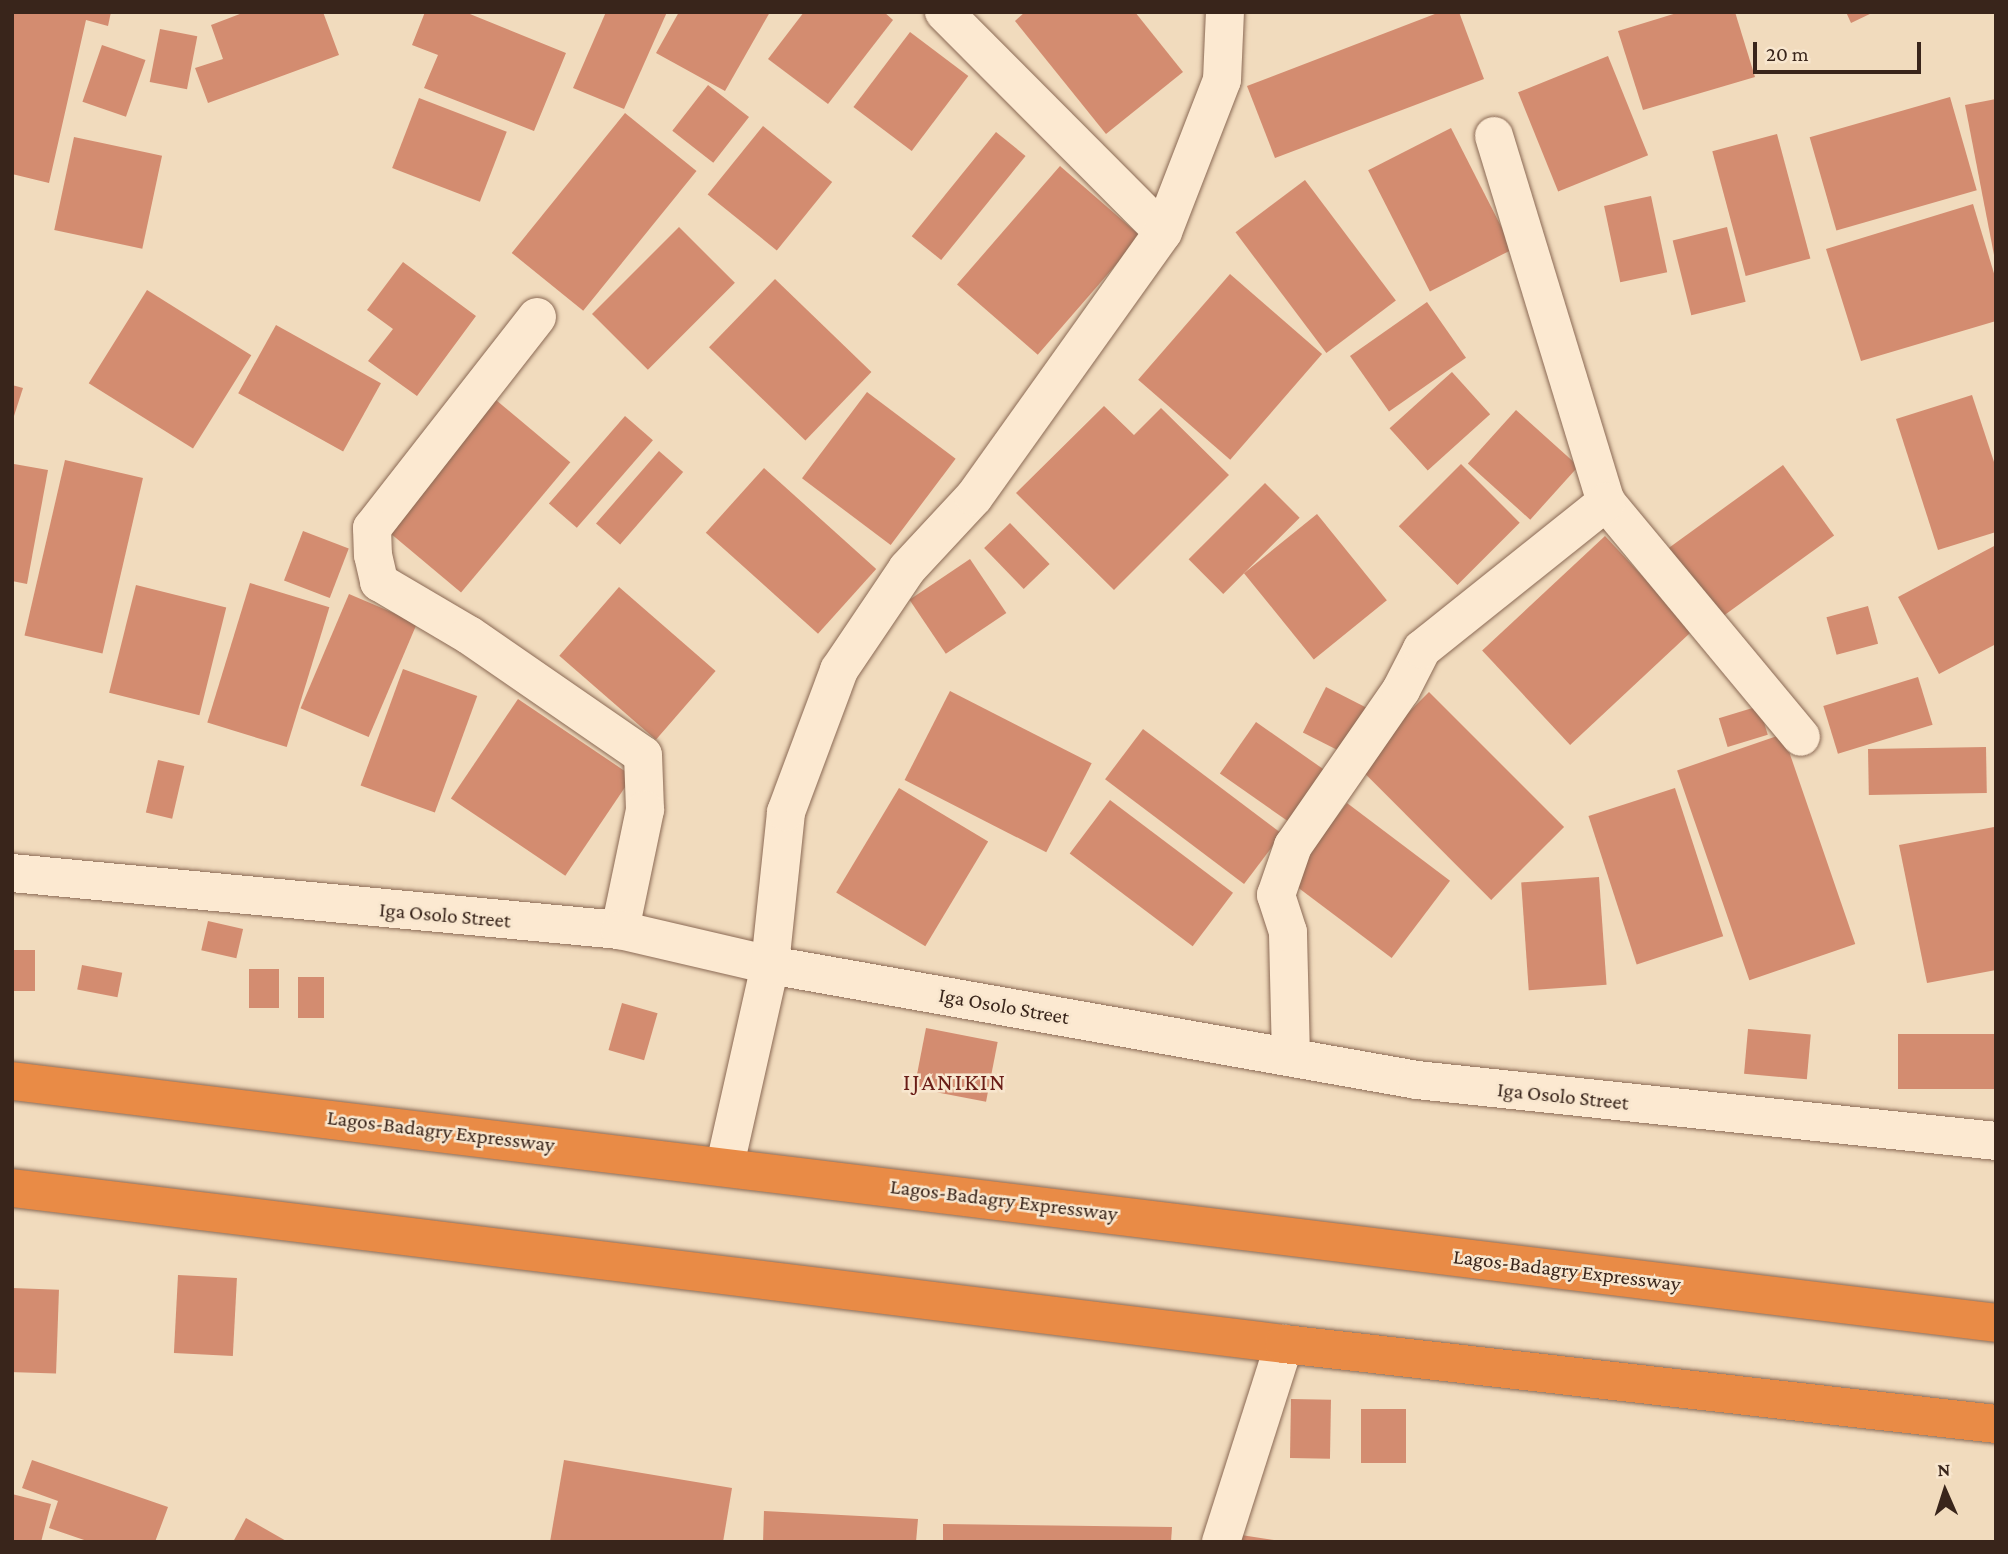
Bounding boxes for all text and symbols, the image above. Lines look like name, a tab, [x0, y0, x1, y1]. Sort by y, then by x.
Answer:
scale bar	[1756, 28, 1924, 72]
text: 20 m	[1766, 42, 1809, 66]
street label: Iga Osolo Street	[378, 897, 512, 933]
street label: Iga Osolo Street	[937, 982, 1071, 1030]
district label: IJANIKIN	[904, 1068, 1006, 1096]
street label: Iga Osolo Street	[1496, 1077, 1630, 1115]
street label: Lagos-Badagry Expressway	[326, 1105, 556, 1157]
street label: Lagos-Badagry Expressway	[889, 1174, 1119, 1226]
street label: Lagos-Badagry Expressway	[1452, 1244, 1682, 1296]
north arrow	[1910, 1456, 1980, 1526]
text: N	[1937, 1459, 1951, 1480]

